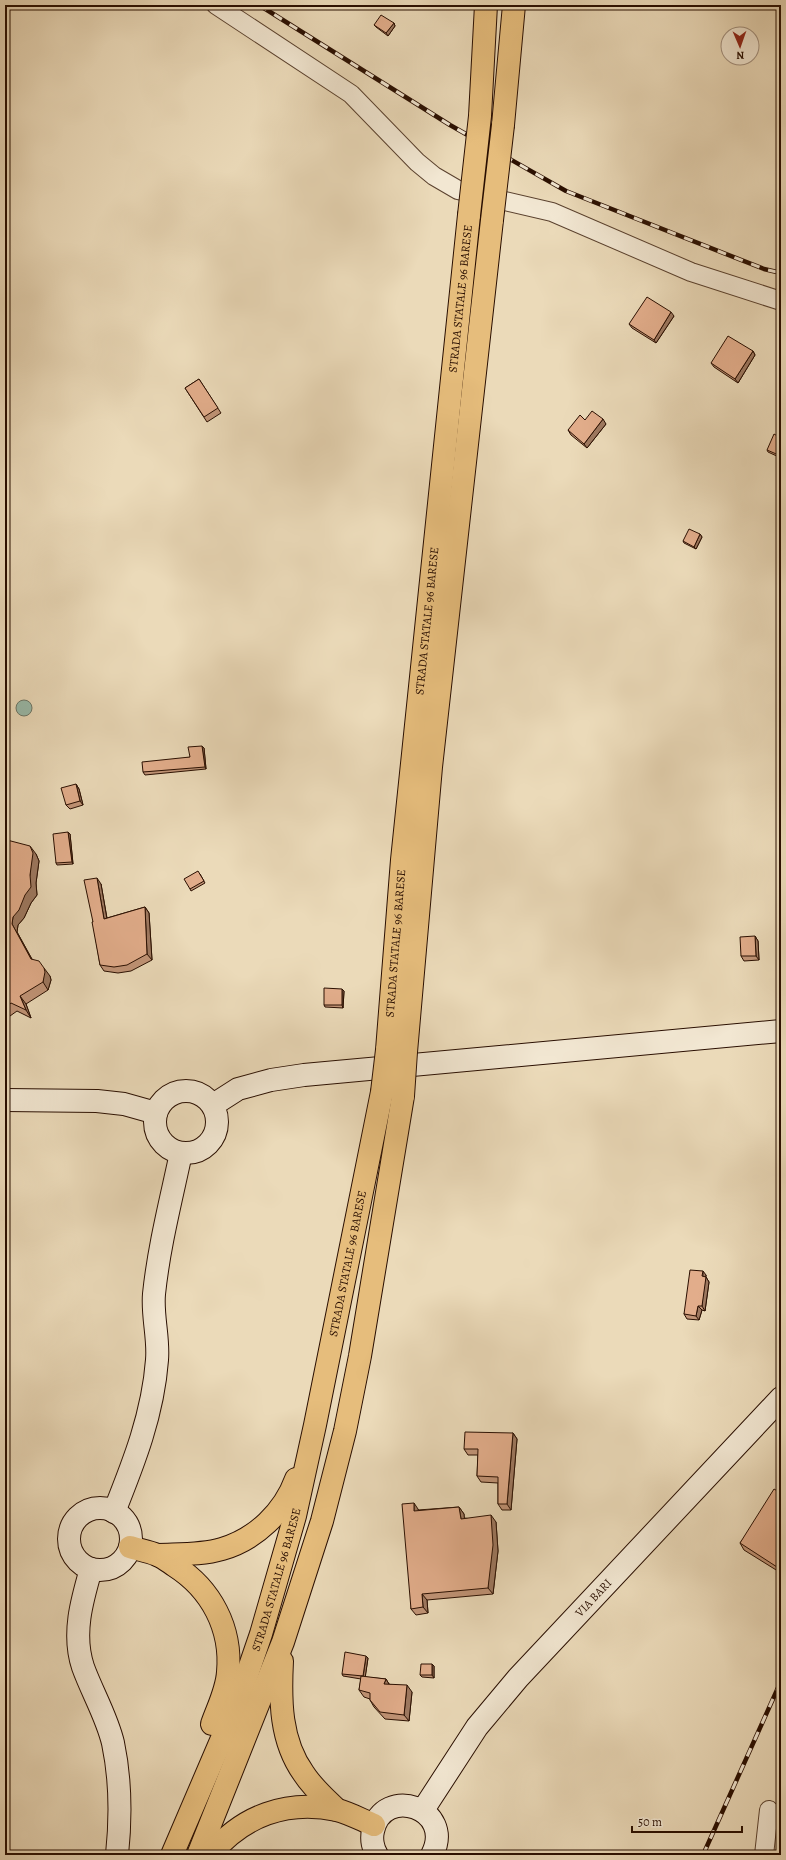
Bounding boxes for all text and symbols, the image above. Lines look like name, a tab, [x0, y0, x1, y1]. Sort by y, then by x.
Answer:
north arrow	[720, 26, 760, 66]
text: N	[736, 48, 745, 63]
street label: STRADA STATALE 96 BARESE	[445, 224, 476, 373]
street label: STRADA STATALE 96 BARESE	[411, 546, 442, 696]
street label: STRADA STATALE 96 BARESE	[382, 869, 409, 1018]
street label: STRADA STATALE 96 BARESE	[325, 1189, 370, 1338]
street label: STRADA STATALE 96 BARESE	[248, 1506, 305, 1653]
street label: VIA BARI	[571, 1575, 615, 1621]
scale bar	[632, 1808, 742, 1834]
text: 50 m	[638, 1814, 662, 1830]

